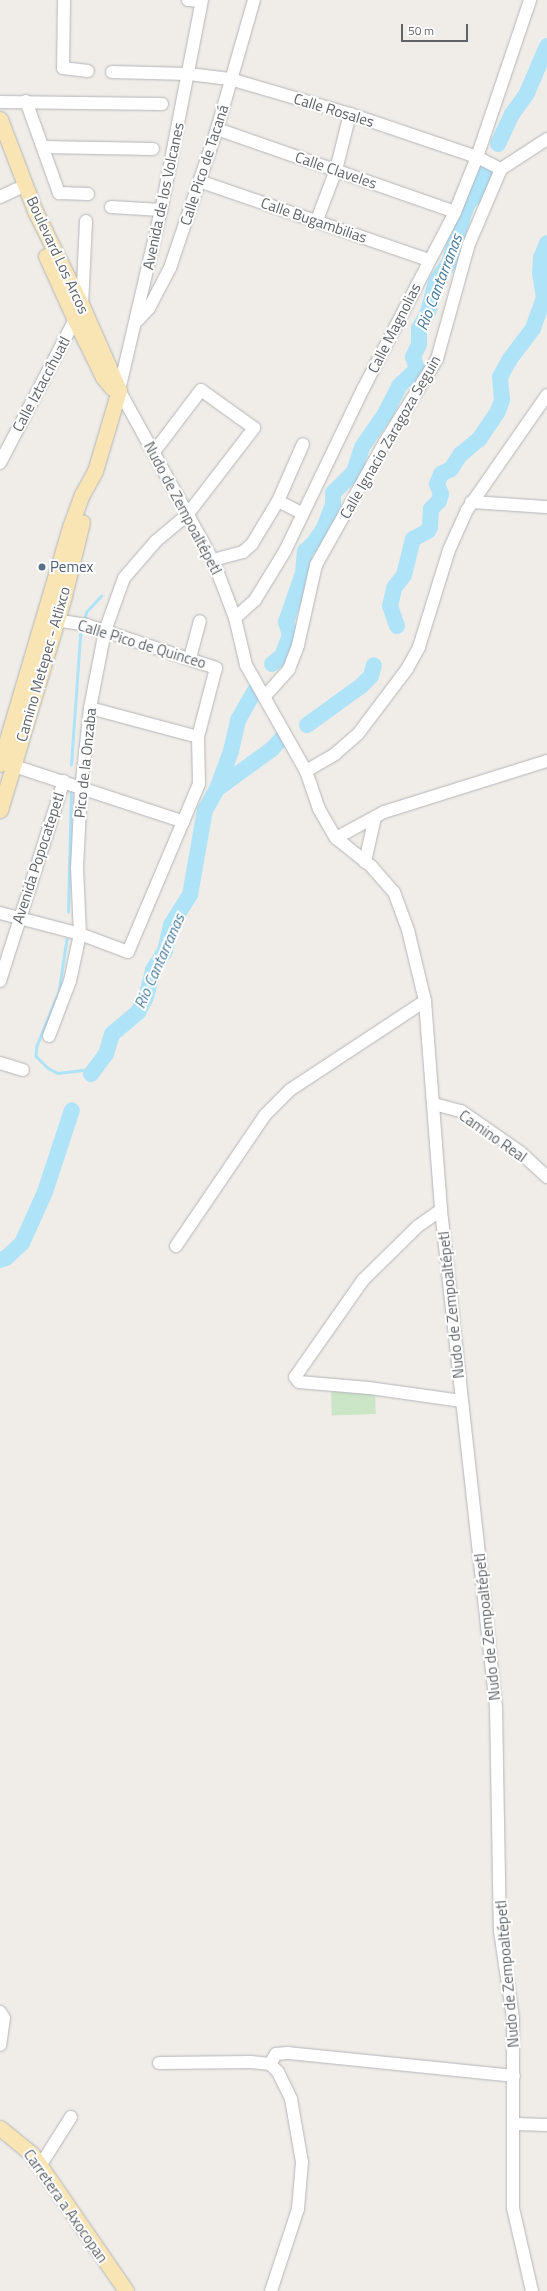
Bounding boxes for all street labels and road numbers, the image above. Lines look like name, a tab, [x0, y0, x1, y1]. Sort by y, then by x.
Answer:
street label: Calle Rosales	[292, 89, 376, 131]
street label: Calle Pico de Tacaná	[176, 102, 232, 228]
street label: Avenida de los Volcanes	[139, 121, 187, 271]
street label: Calle Claveles	[293, 148, 379, 192]
street label: Boulevard Los Arcos	[23, 193, 93, 317]
street label: Calle Bugambilias	[259, 193, 369, 247]
street label: Calle Magnolias	[364, 280, 424, 376]
street label: Calle Iztaccíhuatl	[8, 333, 74, 435]
street label: Calle Ignacio Zaragoza Seguin	[336, 352, 444, 522]
street label: Nudo de Zempoaltépetl	[140, 438, 226, 578]
street label: Camino Metepec - Atlixco	[12, 584, 74, 744]
street label: Calle Pico de Quinceo	[76, 616, 208, 672]
street label: Pico de la Onzaba	[70, 707, 100, 819]
street label: Avenida Popocatepetl	[8, 790, 68, 926]
street label: Camino Real	[456, 1106, 530, 1166]
street label: Nudo de Zempoaltépetl	[434, 1231, 468, 1379]
street label: Nudo de Zempoaltépetl	[470, 1553, 504, 1701]
street label: Nudo de Zempoaltépetl	[492, 1900, 522, 2048]
street label: Carretera a Axocopan	[20, 2146, 112, 2266]

